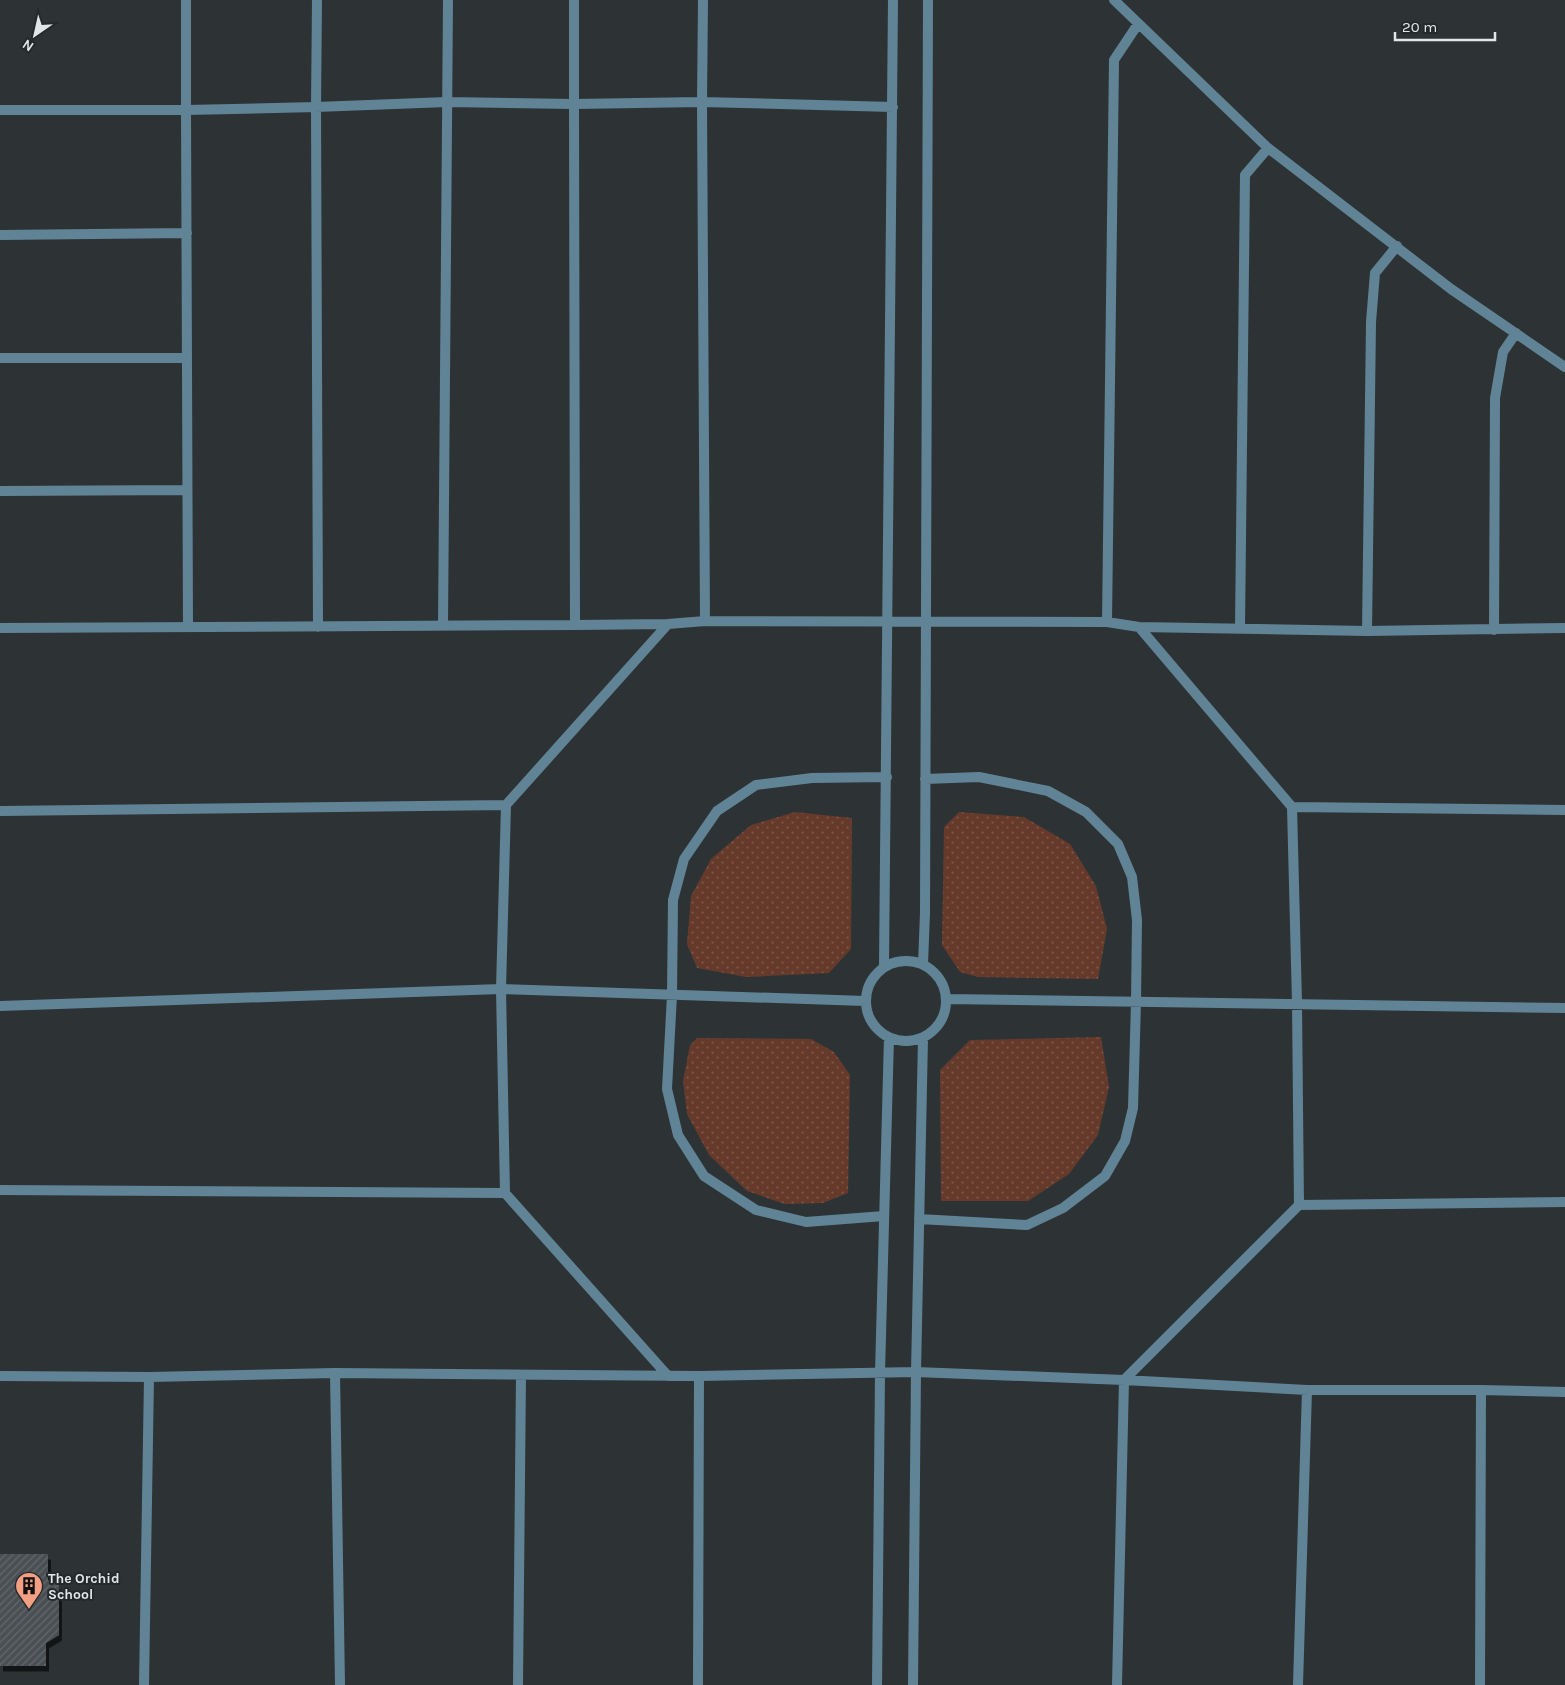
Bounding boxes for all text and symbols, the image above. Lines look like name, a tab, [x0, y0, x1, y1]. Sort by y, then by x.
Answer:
north arrow	[10, 10, 60, 60]
scale bar	[1395, 10, 1495, 42]
text: 20 m	[1402, 18, 1437, 36]
text: N	[19, 36, 37, 55]
place label: The Orchid School	[48, 1570, 120, 1603]
building icon: The Orchid School	[14, 1571, 44, 1610]

